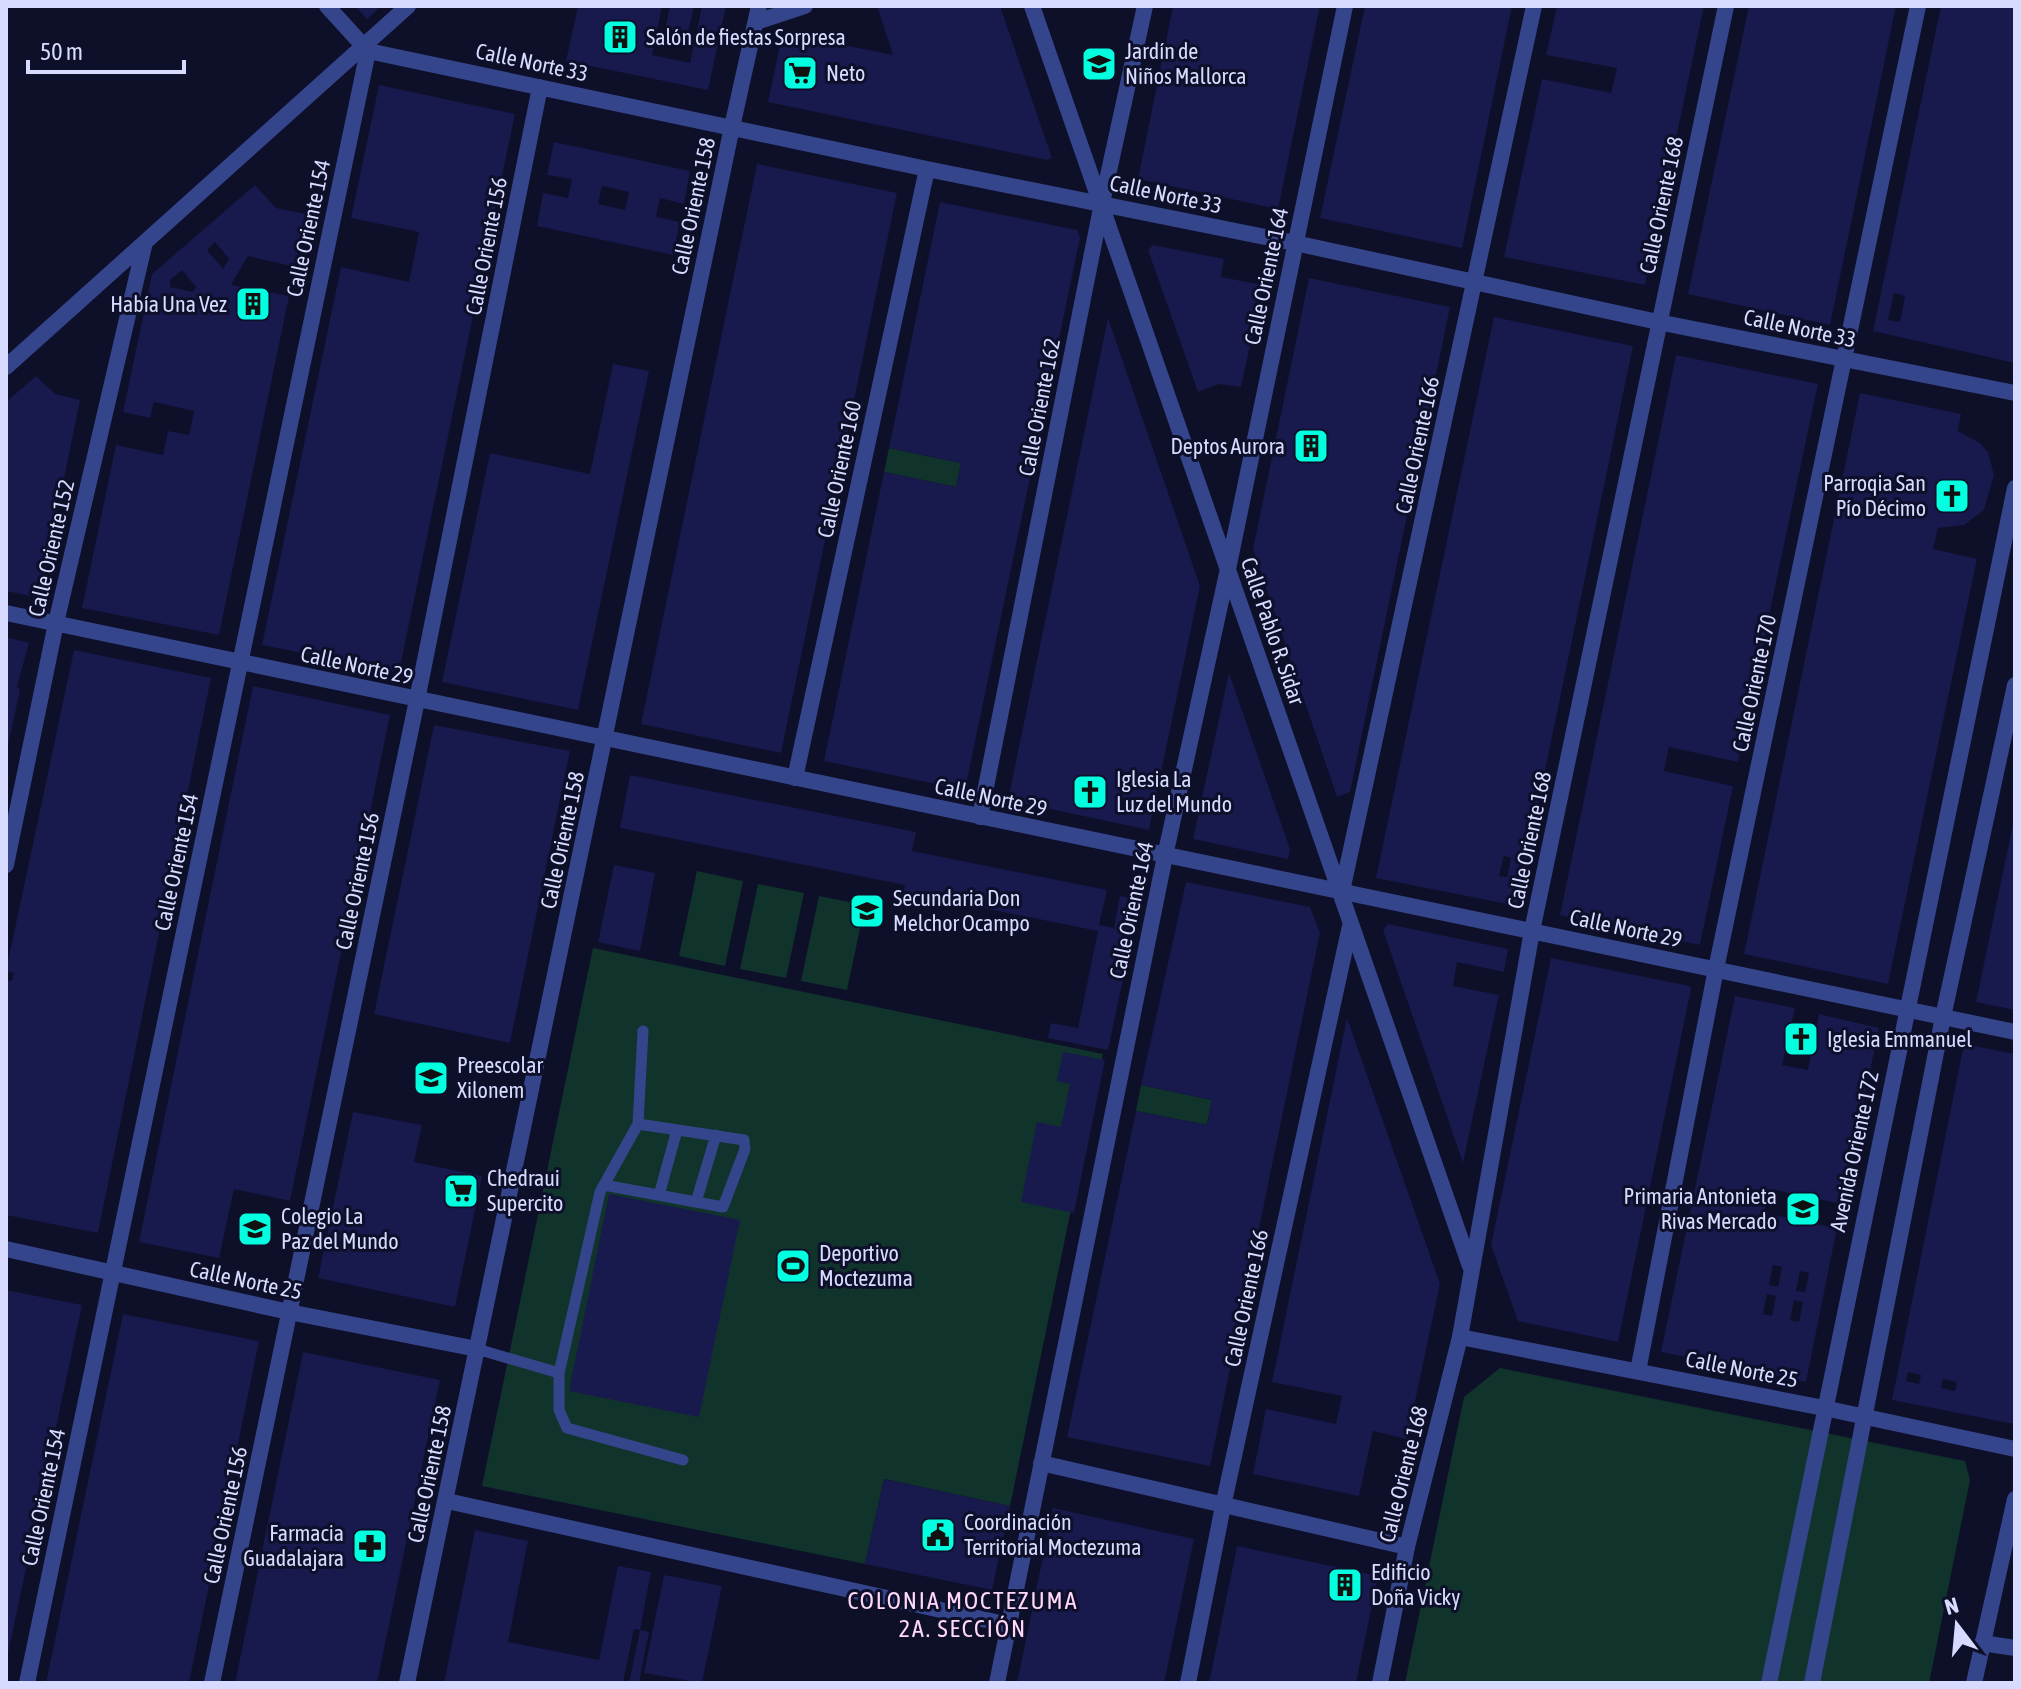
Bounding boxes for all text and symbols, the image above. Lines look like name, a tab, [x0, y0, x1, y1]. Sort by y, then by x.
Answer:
building icon: Salón de fiestas Sorpresa	[601, 18, 639, 56]
scale bar	[28, 24, 184, 74]
place label: Salón de fiestas Sorpresa	[646, 24, 846, 50]
street label: Calle Norte 33	[474, 37, 590, 87]
text: 50 m	[40, 38, 83, 65]
place label: Jardín de Niños Mallorca	[1125, 38, 1246, 89]
school or university icon: Jardín de Niños Mallorca	[1080, 45, 1118, 83]
supermarket icon: Neto	[781, 54, 819, 92]
place label: Neto	[826, 60, 865, 86]
street label: Calle Oriente 168	[1634, 134, 1688, 276]
street label: Calle Oriente 158	[666, 135, 720, 277]
street label: Calle Oriente 154	[281, 157, 335, 299]
street label: Calle Norte 33	[1108, 169, 1224, 219]
street label: Calle Oriente 156	[460, 175, 512, 317]
street label: Calle Oriente 164	[1239, 205, 1293, 347]
building icon: Había Una Vez	[234, 285, 272, 323]
place label: Había Una Vez	[110, 291, 227, 317]
street label: Calle Norte 33	[1742, 303, 1858, 353]
street label: Calle Oriente 162	[1013, 336, 1065, 478]
street label: Calle Oriente 166	[1390, 374, 1444, 516]
street label: Calle Oriente 160	[812, 398, 866, 540]
building icon: Deptos Aurora	[1292, 427, 1330, 465]
place label: Deptos Aurora	[1171, 433, 1285, 459]
place label: Parroqia San Pío Décimo	[1823, 470, 1926, 521]
street label: Calle Oriente 152	[23, 477, 79, 619]
church icon: Parroqia San Pío Décimo	[1933, 477, 1971, 515]
street label: Calle Pablo R. Sidar	[1236, 554, 1311, 708]
street label: Calle Oriente 170	[1727, 612, 1781, 754]
street label: Calle Norte 29	[299, 640, 415, 690]
place label: Iglesia La Luz del Mundo	[1116, 766, 1232, 817]
street label: Calle Oriente 158	[535, 769, 589, 911]
street label: Calle Oriente 168	[1502, 769, 1556, 911]
street label: Calle Norte 29	[933, 772, 1049, 822]
church icon: Iglesia La Luz del Mundo	[1071, 773, 1109, 811]
street label: Calle Oriente 154	[149, 791, 203, 933]
street label: Calle Oriente 156	[330, 810, 384, 952]
street label: Calle Oriente 164	[1104, 839, 1158, 981]
place label: Secundaria Don Melchor Ocampo	[893, 885, 1030, 936]
school or university icon: Secundaria Don Melchor Ocampo	[848, 892, 886, 930]
street label: Calle Norte 29	[1568, 903, 1684, 953]
church icon: Iglesia Emmanuel	[1782, 1020, 1820, 1058]
place label: Iglesia Emmanuel	[1827, 1026, 1972, 1052]
place label: Preescolar Xilonem	[457, 1052, 543, 1103]
school or university icon: Preescolar Xilonem	[412, 1059, 450, 1097]
street label: Avenida Oriente 172	[1824, 1068, 1884, 1234]
place label: Chedraui Supercito	[487, 1165, 563, 1216]
supermarket icon: Chedraui Supercito	[442, 1172, 480, 1210]
place label: Primaria Antonieta Rivas Mercado	[1624, 1183, 1777, 1234]
school or university icon: Primaria Antonieta Rivas Mercado	[1784, 1190, 1822, 1228]
place label: Colegio La Paz del Mundo	[281, 1203, 399, 1254]
school or university icon: Colegio La Paz del Mundo	[236, 1210, 274, 1248]
street label: Calle Oriente 166	[1219, 1227, 1273, 1369]
place label: Deportivo Moctezuma	[819, 1240, 913, 1291]
sports icon: Deportivo Moctezuma	[774, 1247, 812, 1285]
street label: Calle Norte 25	[188, 1255, 304, 1305]
street label: Calle Norte 25	[1684, 1345, 1800, 1393]
street label: Calle Oriente 158	[402, 1403, 456, 1545]
street label: Calle Oriente 168	[1373, 1403, 1433, 1545]
street label: Calle Oriente 154	[16, 1426, 70, 1568]
street label: Calle Oriente 156	[198, 1444, 252, 1586]
place label: Coordinación Territorial Moctezuma	[964, 1509, 1141, 1560]
public building icon: Coordinación Territorial Moctezuma	[919, 1516, 957, 1554]
place label: Farmacia Guadalajara	[243, 1520, 344, 1571]
pharmacy icon: Farmacia Guadalajara	[351, 1527, 389, 1565]
place label: Edificio Doña Vicky	[1371, 1559, 1460, 1610]
building icon: Edificio Doña Vicky	[1326, 1566, 1364, 1604]
north arrow	[1917, 1585, 1997, 1665]
district label: COLONIA MOCTEZUMA 2A. SECCIÓN	[848, 1587, 1078, 1642]
text: N	[1942, 1591, 1961, 1620]

